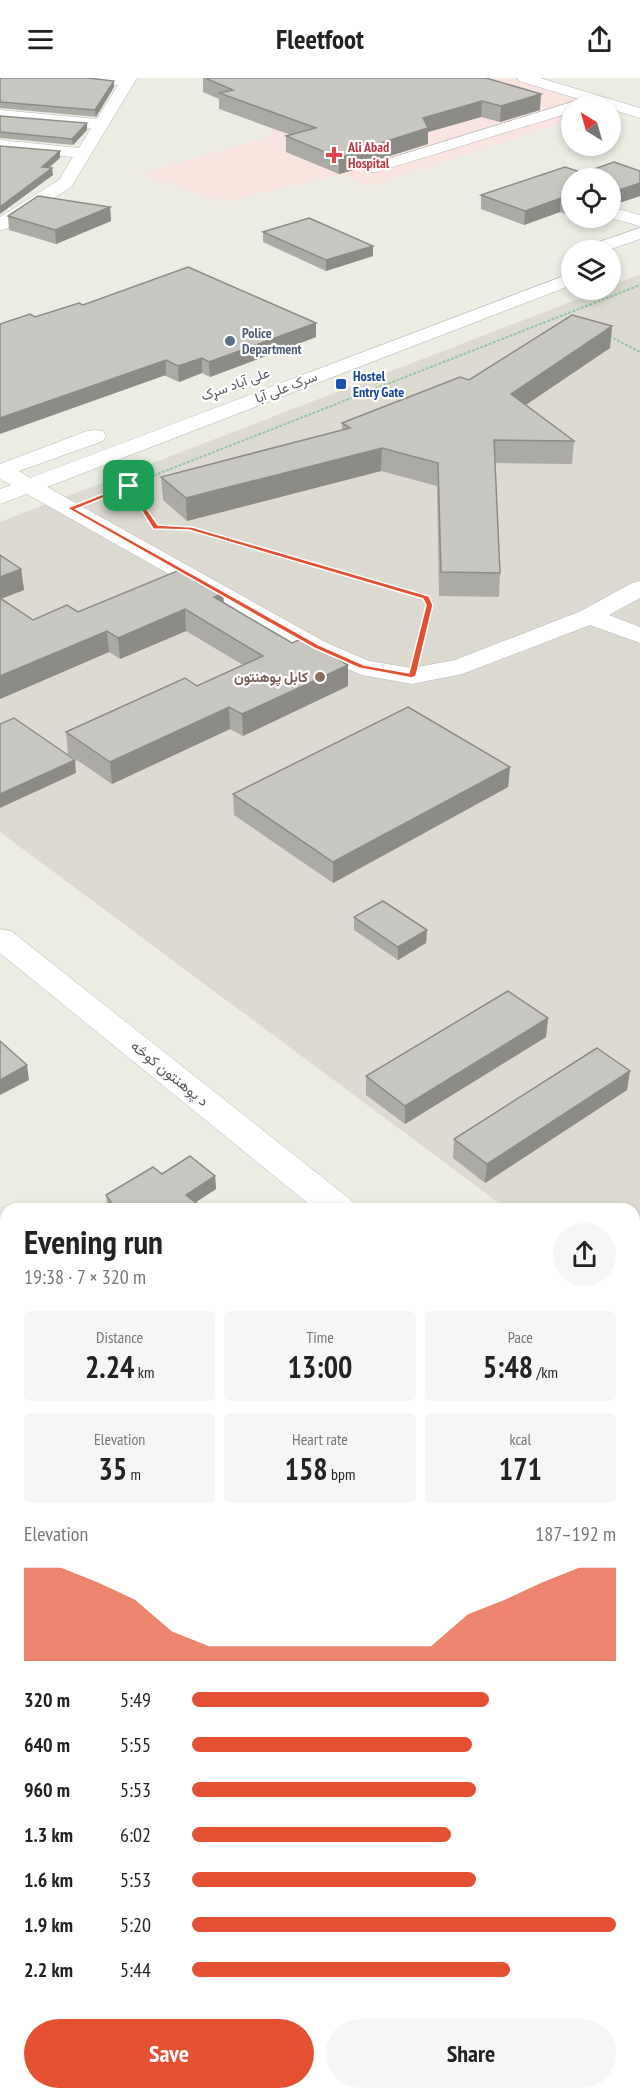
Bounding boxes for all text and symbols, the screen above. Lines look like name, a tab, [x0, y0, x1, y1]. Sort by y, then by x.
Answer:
text: Fleetfoot	[276, 22, 364, 56]
icon: menu	[24, 23, 57, 56]
icon: share	[583, 23, 616, 56]
north arrow	[561, 96, 621, 156]
map controls	[561, 96, 621, 300]
place label: Ali Abad Hospital	[347, 138, 390, 172]
marker: Ali Abad Hospital	[325, 146, 343, 164]
button: locate	[561, 168, 621, 228]
button: layers	[561, 240, 621, 300]
place label: Police Department	[242, 324, 302, 358]
marker: Police Department	[223, 334, 237, 348]
street label: علی آباد سړک	[198, 363, 272, 406]
street label: سرک علی آبا	[252, 367, 320, 407]
place label: Hostel Entry Gate	[353, 367, 404, 401]
marker: Hostel Entry Gate	[334, 377, 348, 391]
pin	[103, 460, 154, 511]
icon: arrive	[112, 469, 145, 502]
place label: کابل پوهنتون	[234, 668, 308, 687]
marker: کابل پوهنتون	[313, 670, 327, 684]
street label: د پوهنتون کوڅه	[127, 1036, 213, 1111]
text: Evening run	[24, 1220, 163, 1263]
button: share	[553, 1223, 616, 1286]
text: 19:38 · 7 × 320 m	[24, 1264, 146, 1290]
text: Distance	[96, 1327, 143, 1347]
text: Time	[306, 1327, 334, 1347]
text: Pace	[508, 1327, 533, 1347]
text: 2.24	[85, 1347, 134, 1386]
text: 13:00	[288, 1347, 352, 1386]
text: 5:48	[483, 1347, 533, 1386]
text: km	[134, 1362, 154, 1382]
text: /km	[533, 1362, 558, 1382]
text: Elevation	[94, 1429, 145, 1449]
text: Heart rate	[292, 1429, 348, 1449]
text: kcal	[509, 1429, 531, 1449]
text: 35	[98, 1449, 127, 1488]
text: 158	[285, 1449, 328, 1488]
text: 171	[499, 1449, 542, 1488]
text: m	[127, 1464, 141, 1484]
text: bpm	[328, 1464, 355, 1484]
text: Elevation	[24, 1521, 88, 1547]
text: 187–192 m	[535, 1521, 616, 1547]
text: 320 m	[24, 1687, 70, 1713]
text: 5:49	[120, 1687, 151, 1713]
text: 640 m	[24, 1732, 70, 1758]
text: 5:55	[120, 1732, 151, 1758]
text: 960 m	[24, 1777, 70, 1803]
text: 5:53	[120, 1777, 151, 1803]
text: 1.3 km	[24, 1822, 73, 1848]
text: 6:02	[120, 1822, 151, 1848]
text: 1.6 km	[24, 1867, 73, 1893]
text: 5:53	[120, 1867, 151, 1893]
text: 1.9 km	[24, 1912, 73, 1938]
text: 5:20	[120, 1912, 151, 1938]
text: 2.2 km	[24, 1957, 73, 1983]
text: 5:44	[120, 1957, 151, 1983]
button: Save	[24, 2019, 314, 2088]
button: Share	[326, 2019, 616, 2088]

